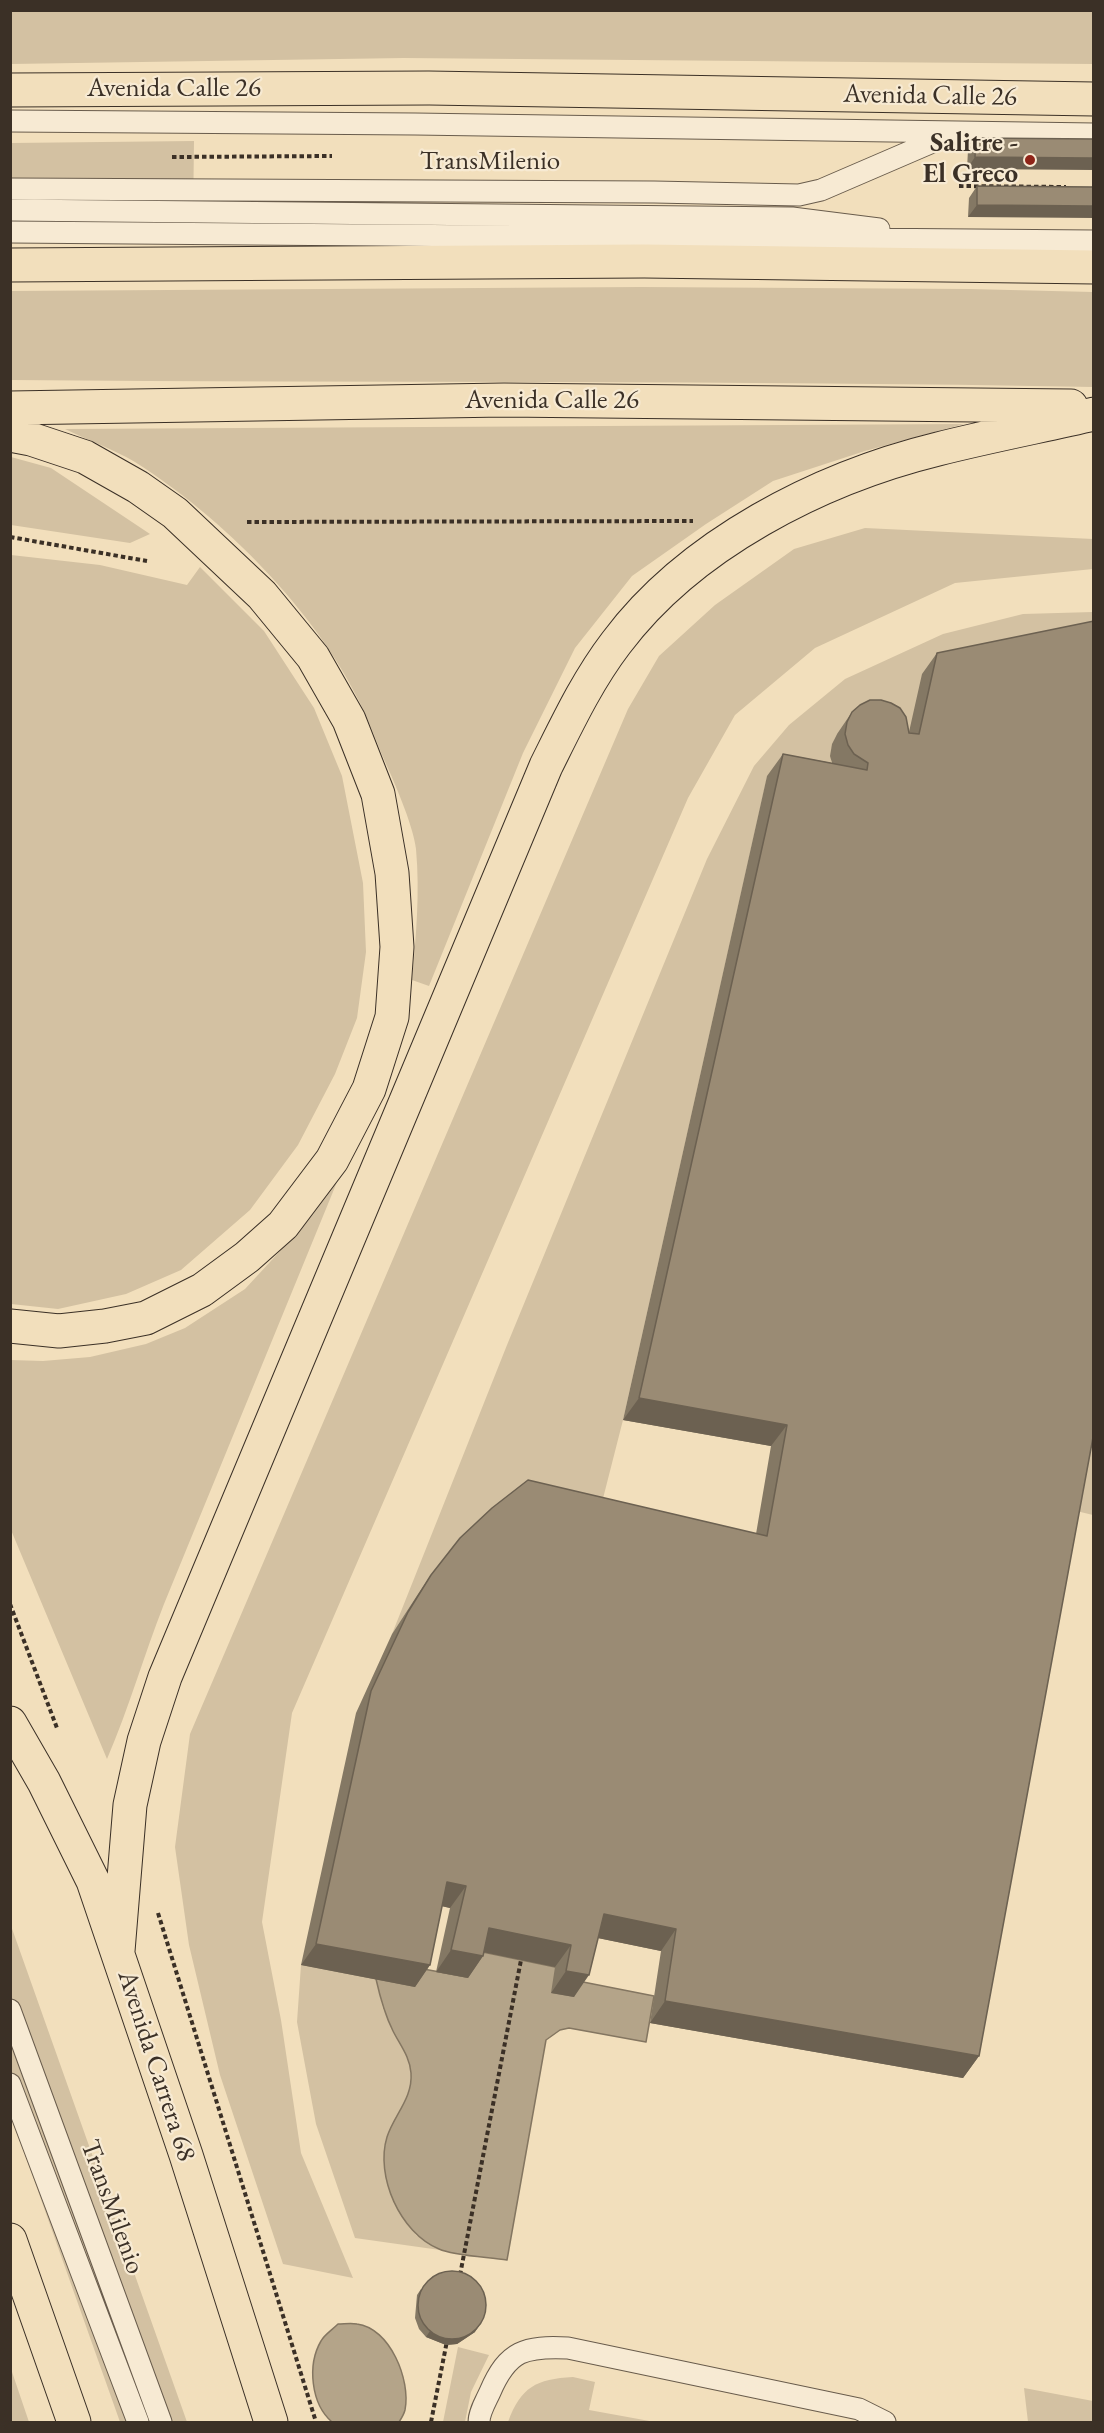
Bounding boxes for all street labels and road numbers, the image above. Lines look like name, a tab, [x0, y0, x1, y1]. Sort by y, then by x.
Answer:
street label: Avenida Calle 26	[87, 73, 261, 105]
street label: Avenida Calle 26	[843, 78, 1017, 114]
street label: TransMilenio	[420, 146, 560, 178]
street label: Avenida Calle 26	[465, 385, 639, 417]
street label: Avenida Carrera 68	[110, 1966, 202, 2166]
street label: TransMilenio	[73, 2136, 151, 2278]

